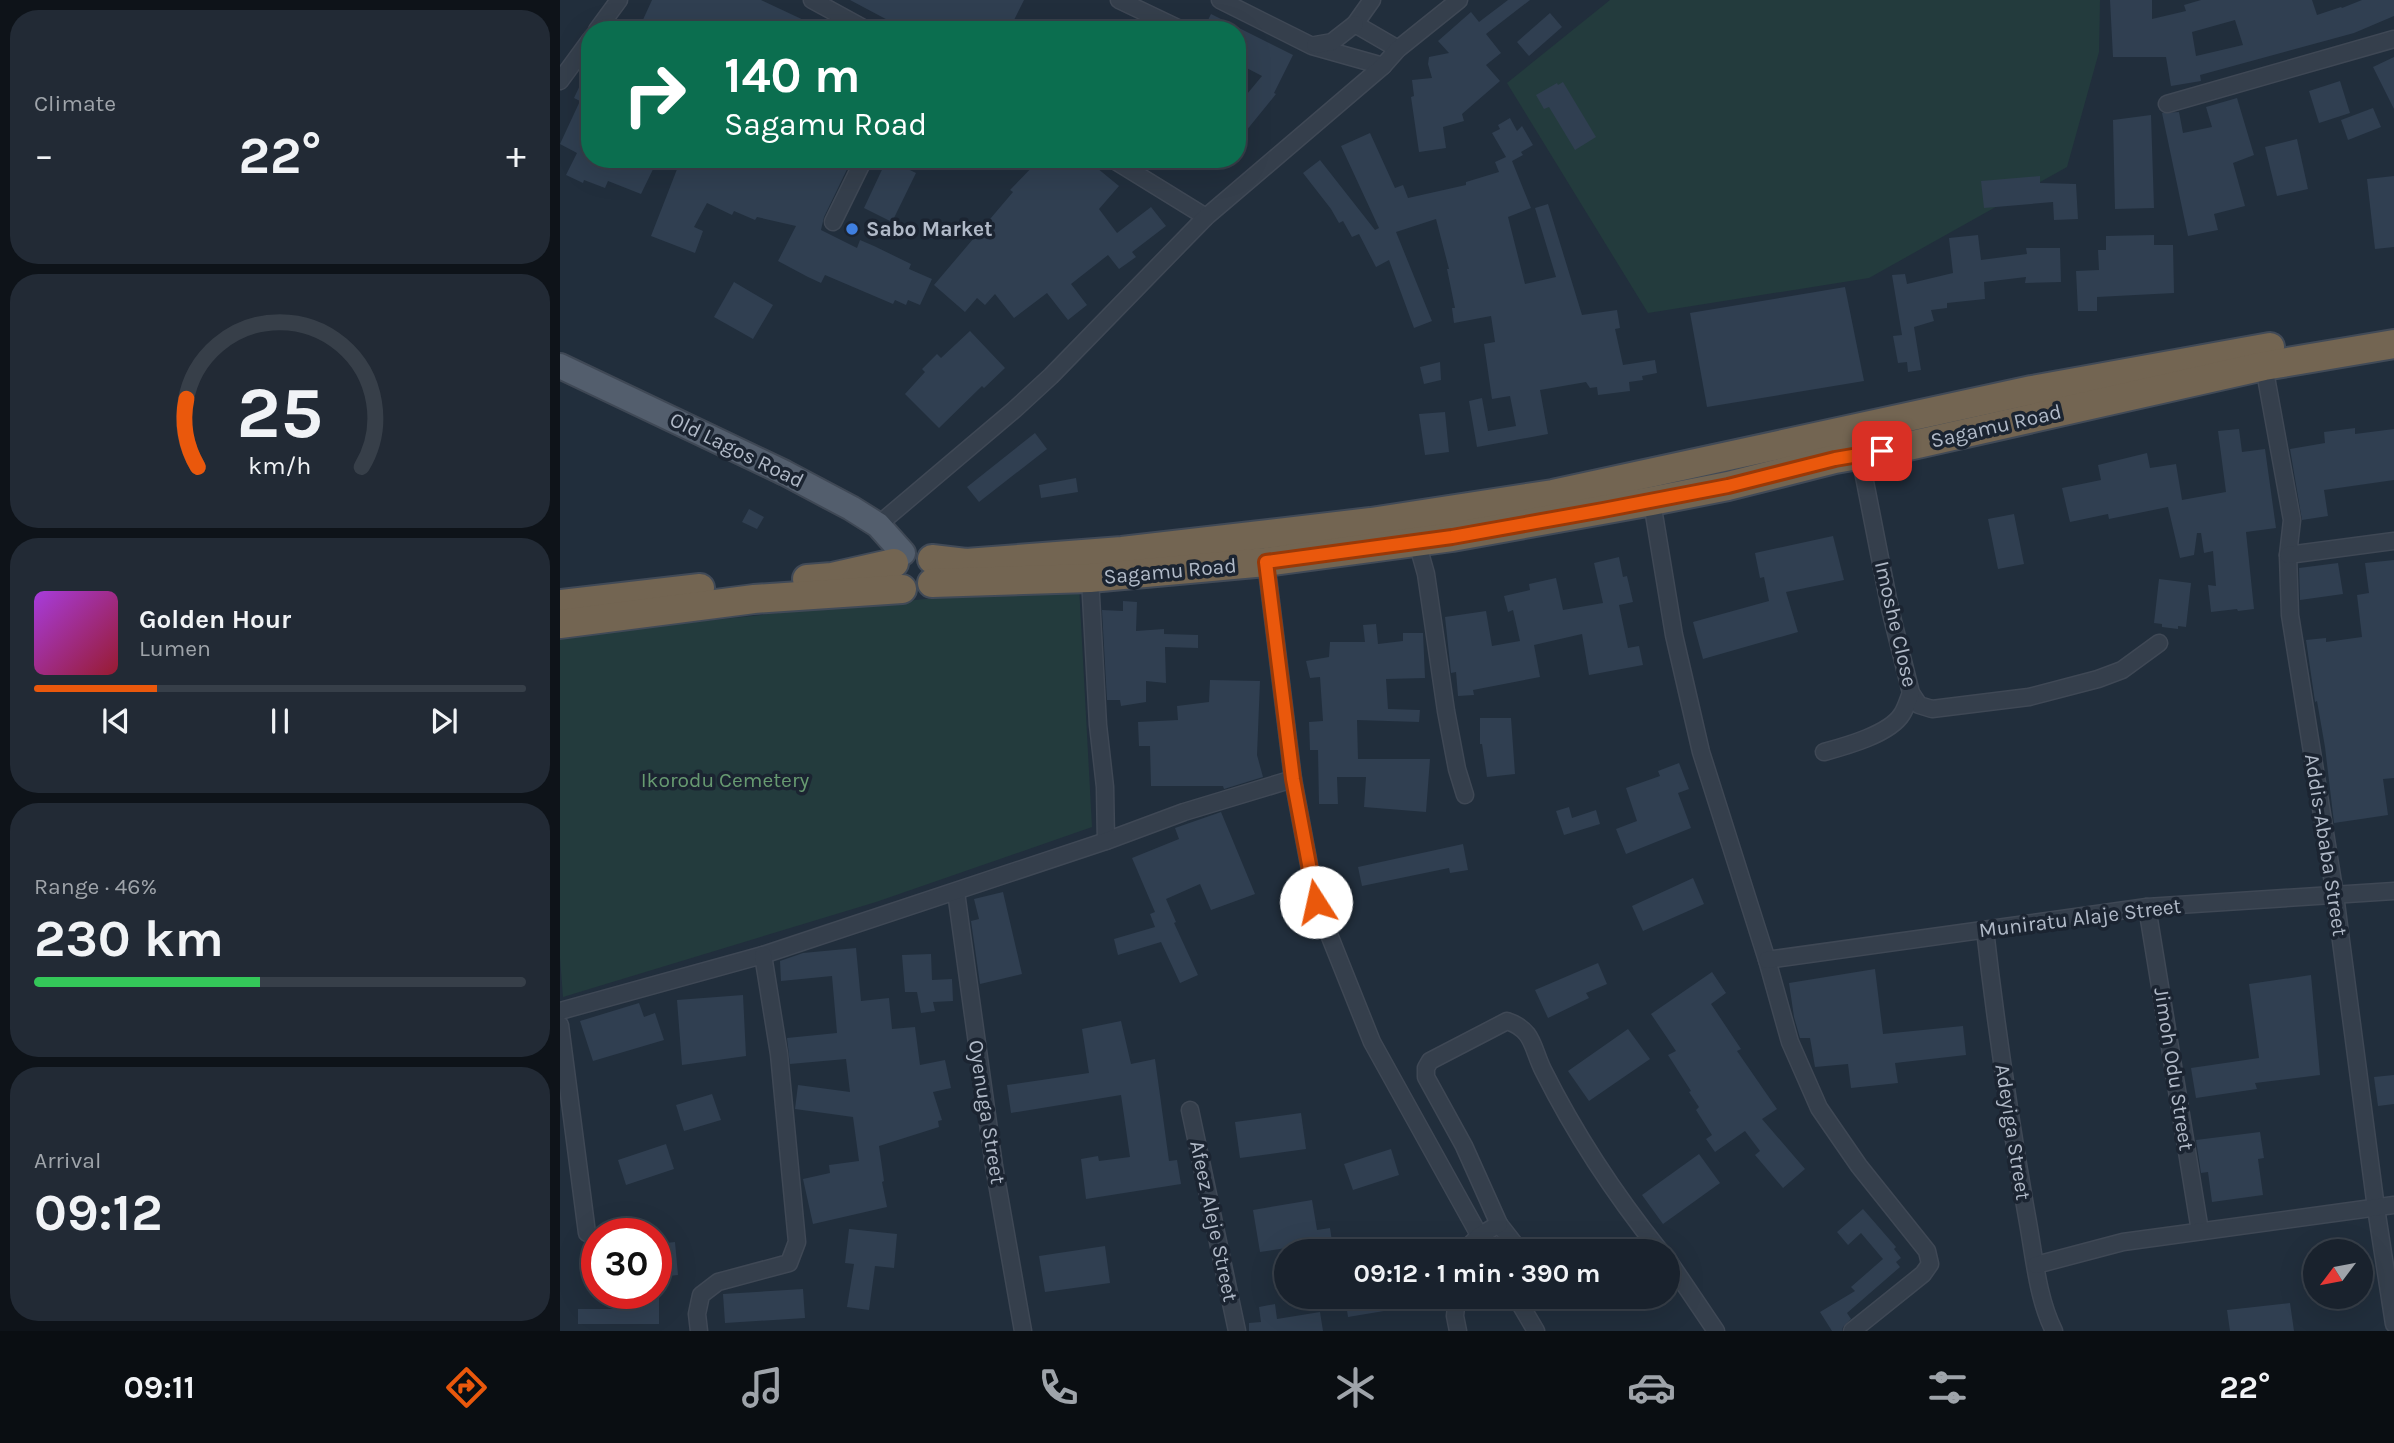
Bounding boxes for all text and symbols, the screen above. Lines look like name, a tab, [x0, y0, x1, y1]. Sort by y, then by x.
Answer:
text: 140 m	[724, 47, 861, 104]
icon: right	[609, 49, 700, 140]
text: Climate	[34, 90, 116, 117]
text: Sagamu Road	[724, 106, 927, 143]
text: 22°	[238, 125, 322, 186]
text: −	[34, 133, 54, 178]
text: +	[506, 133, 526, 178]
place label: Sabo Market	[866, 217, 993, 241]
marker: Sabo Market	[844, 221, 860, 237]
text: 25	[237, 371, 323, 456]
street label: Sagamu Road	[1928, 399, 2064, 453]
street label: Old Lagos Road	[666, 407, 808, 493]
pin	[1852, 421, 1912, 481]
icon: arrive	[1863, 432, 1901, 470]
text: km/h	[248, 451, 312, 480]
street label: Sagamu Road	[1103, 553, 1237, 589]
street label: Imoshe Close	[1870, 559, 1922, 689]
text: Golden Hour	[139, 604, 291, 635]
text: Lumen	[139, 635, 211, 662]
icon: previous	[97, 702, 135, 740]
icon: pause	[261, 702, 299, 740]
icon: next	[425, 702, 463, 740]
street label: Addis-Ababa Street	[2300, 752, 2352, 938]
park label: Ikorodu Cemetery	[641, 768, 809, 792]
position arrow	[1279, 865, 1353, 939]
text: Range · 46%	[34, 873, 157, 900]
street label: Muniratu Alaje Street	[1977, 894, 2183, 942]
text: 230 km	[34, 908, 224, 969]
street label: Jimoh Odu Street	[2149, 986, 2199, 1152]
street label: Oyenuga Street	[964, 1038, 1010, 1186]
street label: Adeyiga Street	[1990, 1062, 2036, 1202]
street label: Afeez Aleje Street	[1185, 1138, 1243, 1304]
text: Arrival	[34, 1147, 101, 1174]
text: 09:12	[34, 1182, 163, 1243]
speed limit sign: 30	[581, 1218, 672, 1309]
north arrow	[2303, 1239, 2373, 1309]
map controls	[2303, 1239, 2373, 1309]
text: 09:12 · 1 min · 390 m	[1354, 1258, 1600, 1289]
icon: directions	[442, 1363, 491, 1412]
icon: music	[738, 1363, 787, 1412]
icon: phone	[1034, 1363, 1083, 1412]
icon: climate	[1331, 1363, 1380, 1412]
icon: car	[1627, 1363, 1676, 1412]
icon: filters	[1923, 1363, 1972, 1412]
text: 09:11	[124, 1369, 195, 1406]
text: 22°	[2219, 1369, 2270, 1406]

